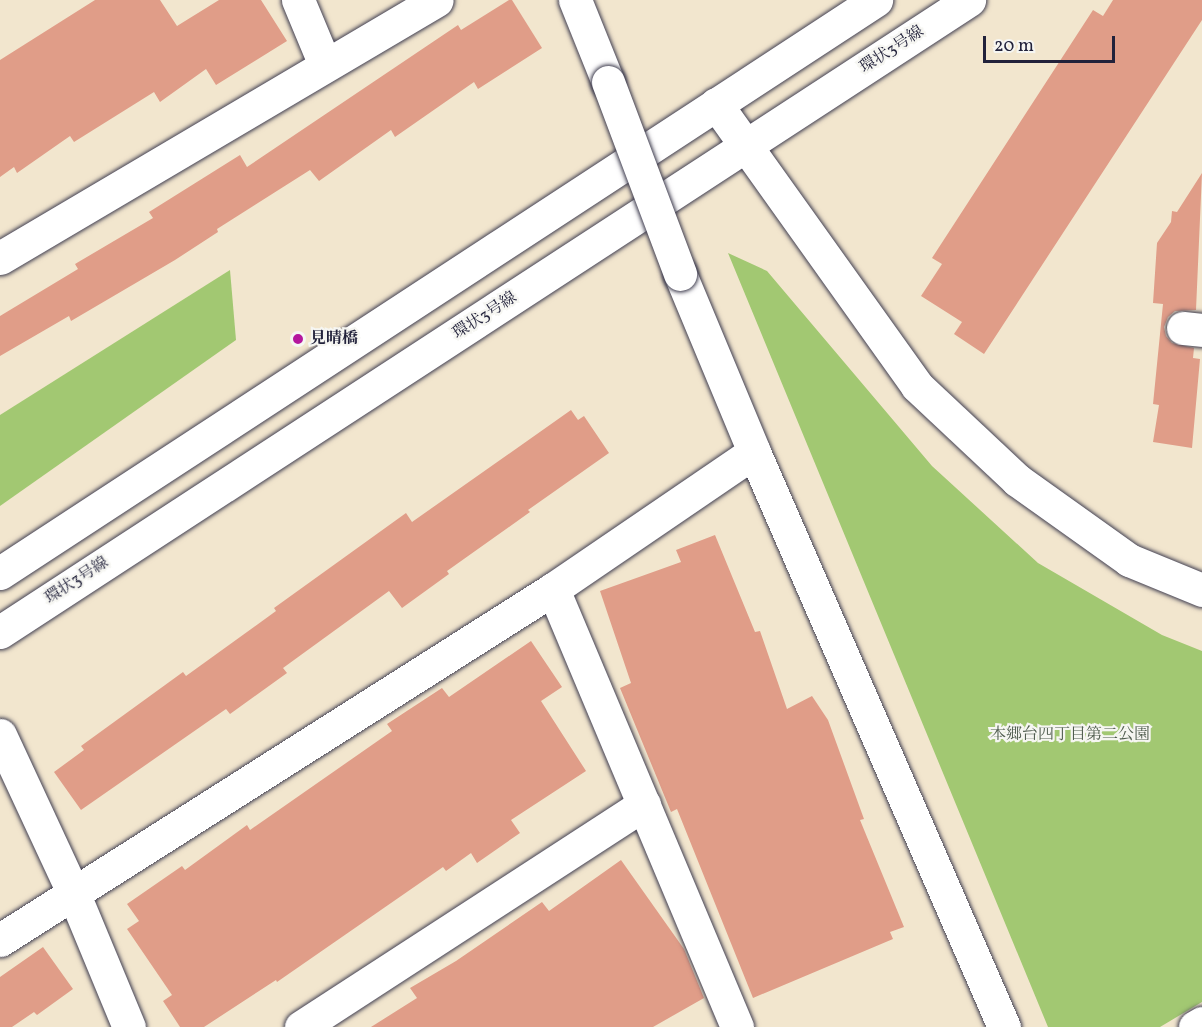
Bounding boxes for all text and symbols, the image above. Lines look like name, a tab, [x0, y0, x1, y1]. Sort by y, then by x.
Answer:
street label: 環状3号線	[856, 22, 928, 78]
scale bar	[986, 24, 1118, 62]
text: 20 m	[994, 34, 1034, 59]
street label: 環状3号線	[449, 288, 521, 344]
place label: 見晴橋	[310, 329, 358, 349]
marker: 見晴橋	[291, 332, 305, 346]
street label: 環状3号線	[41, 553, 113, 609]
park label: 本郷台四丁目第二公園	[990, 725, 1150, 745]

